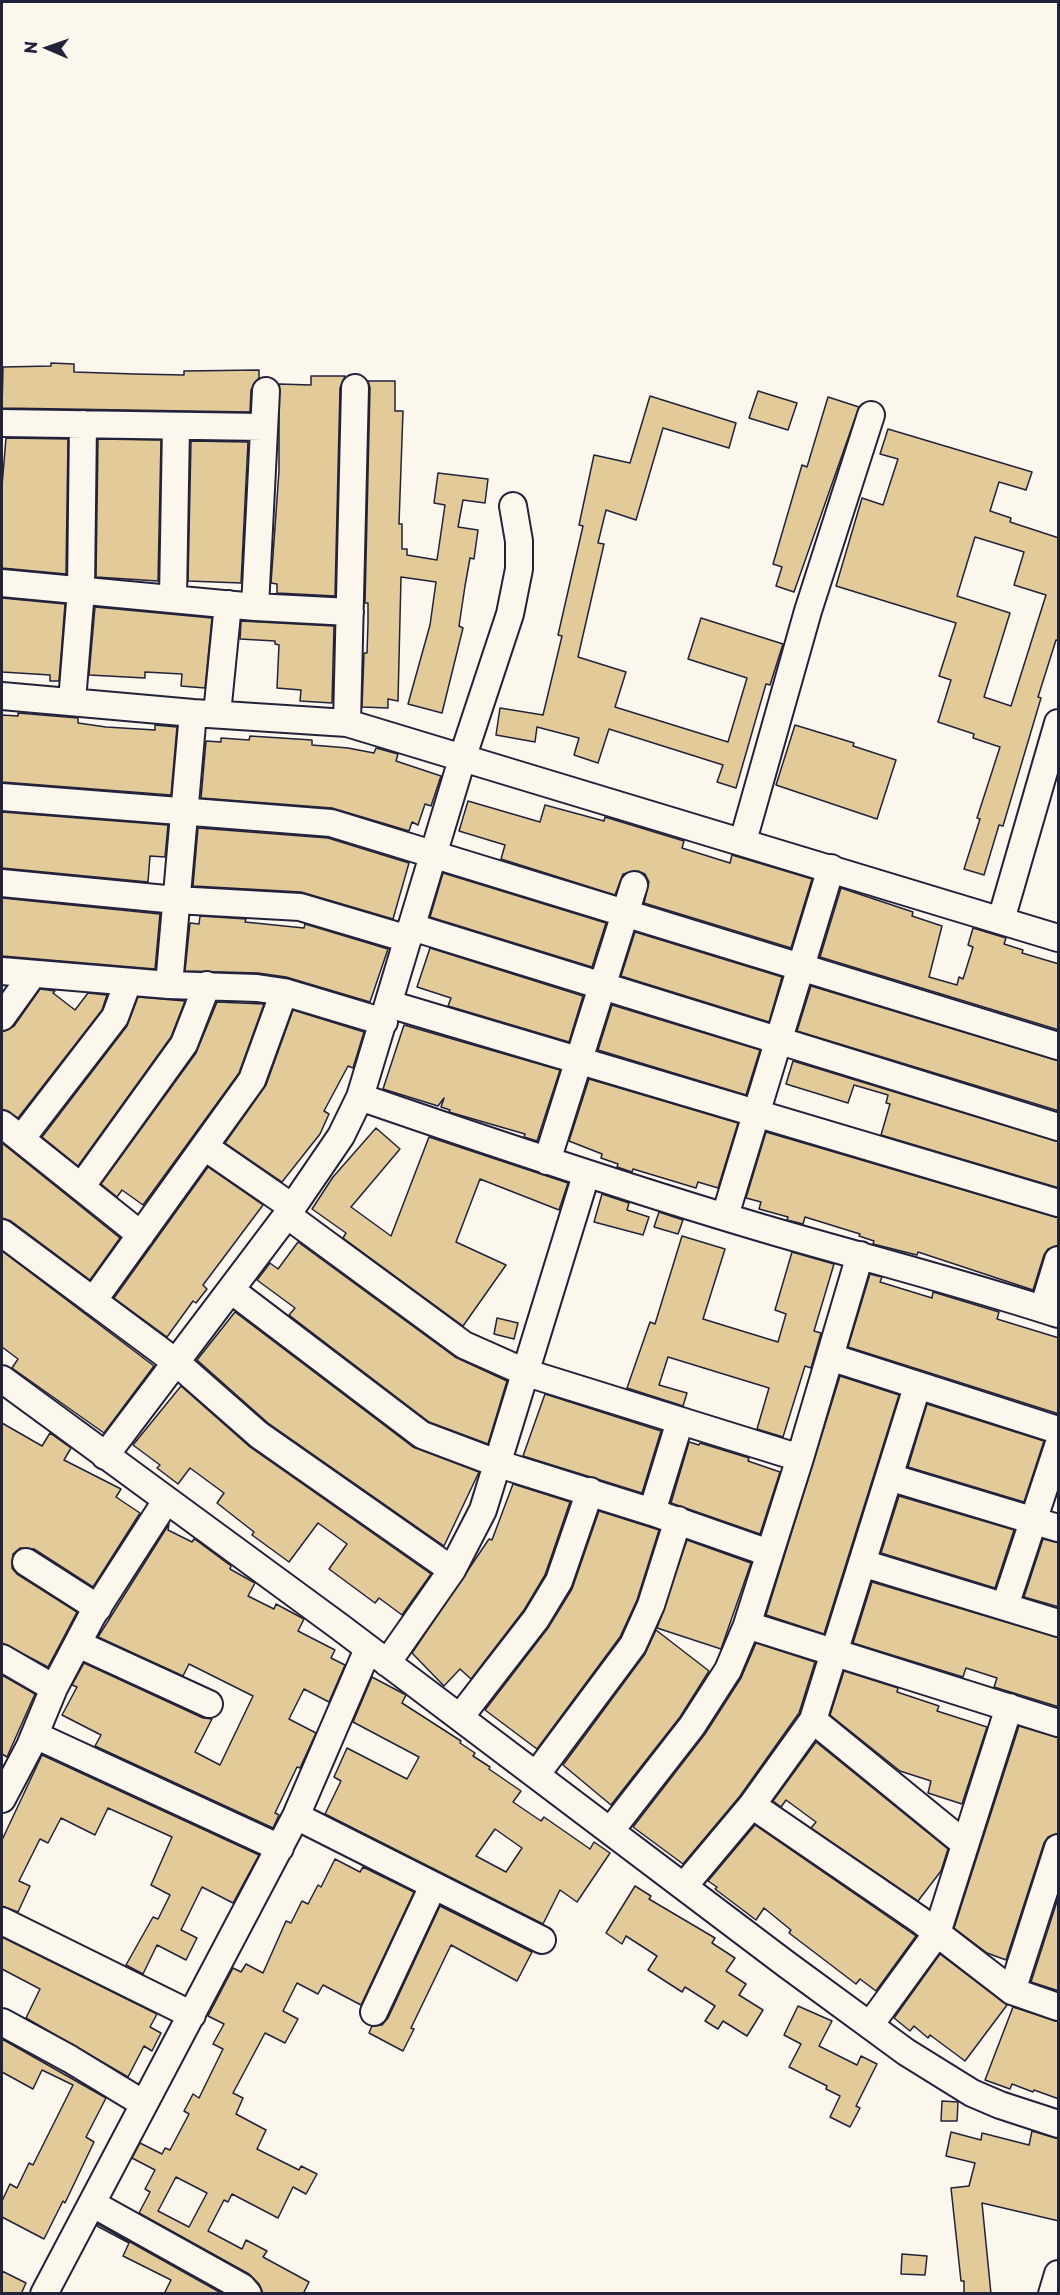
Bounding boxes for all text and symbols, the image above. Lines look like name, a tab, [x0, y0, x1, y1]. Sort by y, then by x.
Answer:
north arrow	[18, 18, 78, 78]
text: N	[18, 41, 42, 54]

